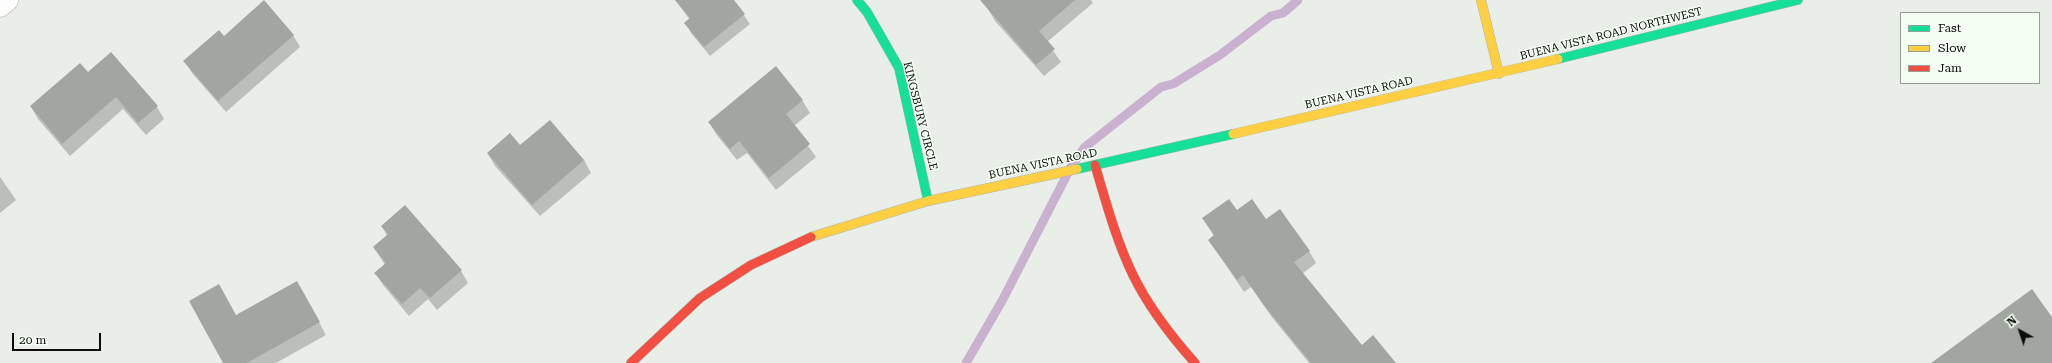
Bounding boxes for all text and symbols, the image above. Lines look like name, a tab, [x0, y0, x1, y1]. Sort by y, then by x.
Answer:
street label: BUENA VISTA ROAD NORTHWEST	[1519, 5, 1703, 63]
legend	[1900, 12, 2040, 84]
text: Fast	[1938, 21, 1961, 35]
text: Slow	[1938, 41, 1966, 55]
street label: KINGSBURY CIRCLE	[900, 60, 940, 172]
text: Jam	[1938, 61, 1962, 75]
street label: BUENA VISTA ROAD	[1304, 74, 1414, 112]
street label: BUENA VISTA ROAD	[988, 146, 1098, 182]
north arrow	[2000, 311, 2040, 351]
text: N	[2005, 314, 2019, 329]
scale bar	[14, 325, 103, 351]
text: 20 m	[19, 333, 46, 347]

